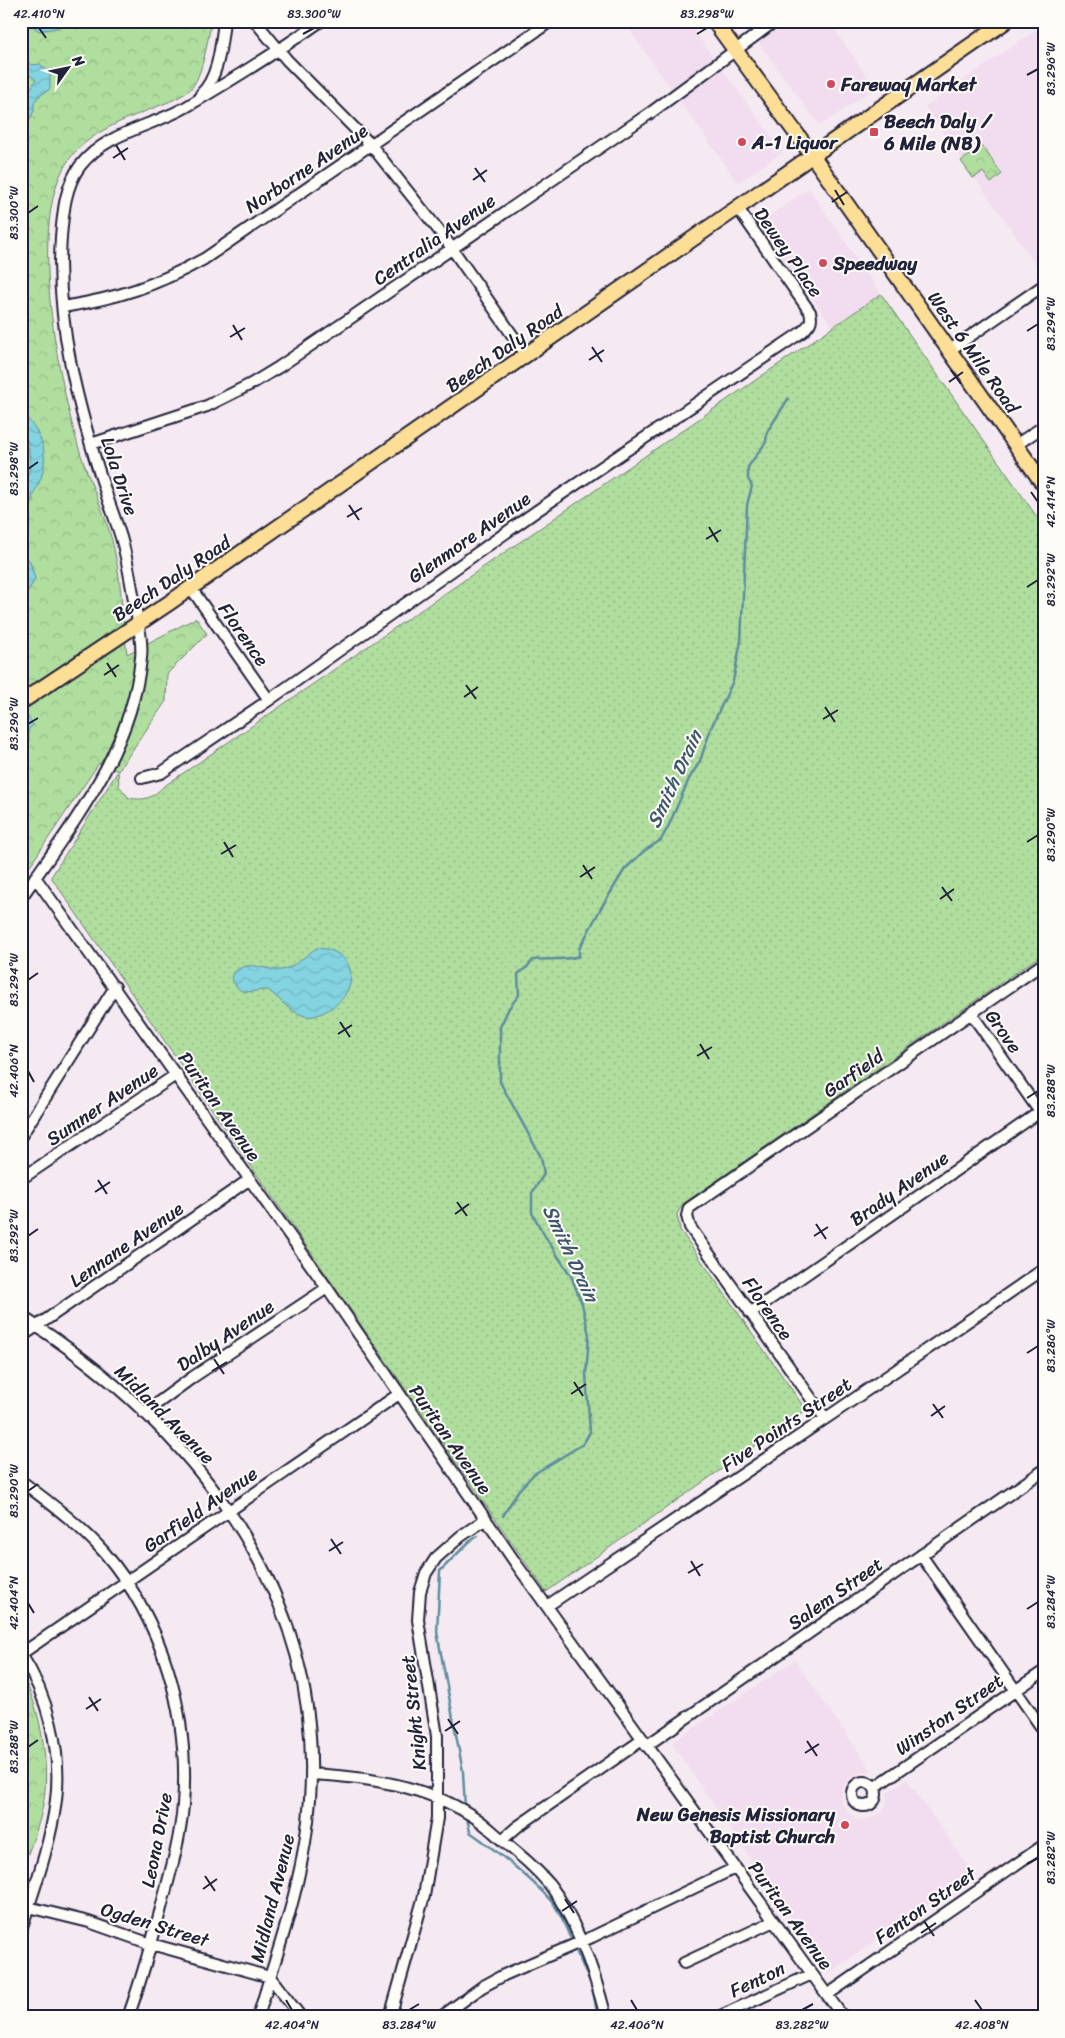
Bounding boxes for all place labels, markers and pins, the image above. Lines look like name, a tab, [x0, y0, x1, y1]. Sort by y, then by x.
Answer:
place label: Fareway Market	[840, 68, 977, 101]
marker: Fareway Market	[825, 78, 837, 90]
place label: Beech Daly / 6 Mile (NB)	[883, 105, 993, 160]
place label: A-1 Liquor	[751, 126, 839, 159]
marker: Beech Daly / 6 Mile (NB)	[868, 126, 880, 138]
marker: A-1 Liquor	[736, 136, 748, 148]
place label: Speedway	[832, 247, 918, 280]
marker: Speedway	[817, 257, 829, 269]
place label: New Genesis Missionary Baptist Church	[636, 1798, 836, 1853]
marker: New Genesis Missionary Baptist Church	[839, 1819, 851, 1831]

